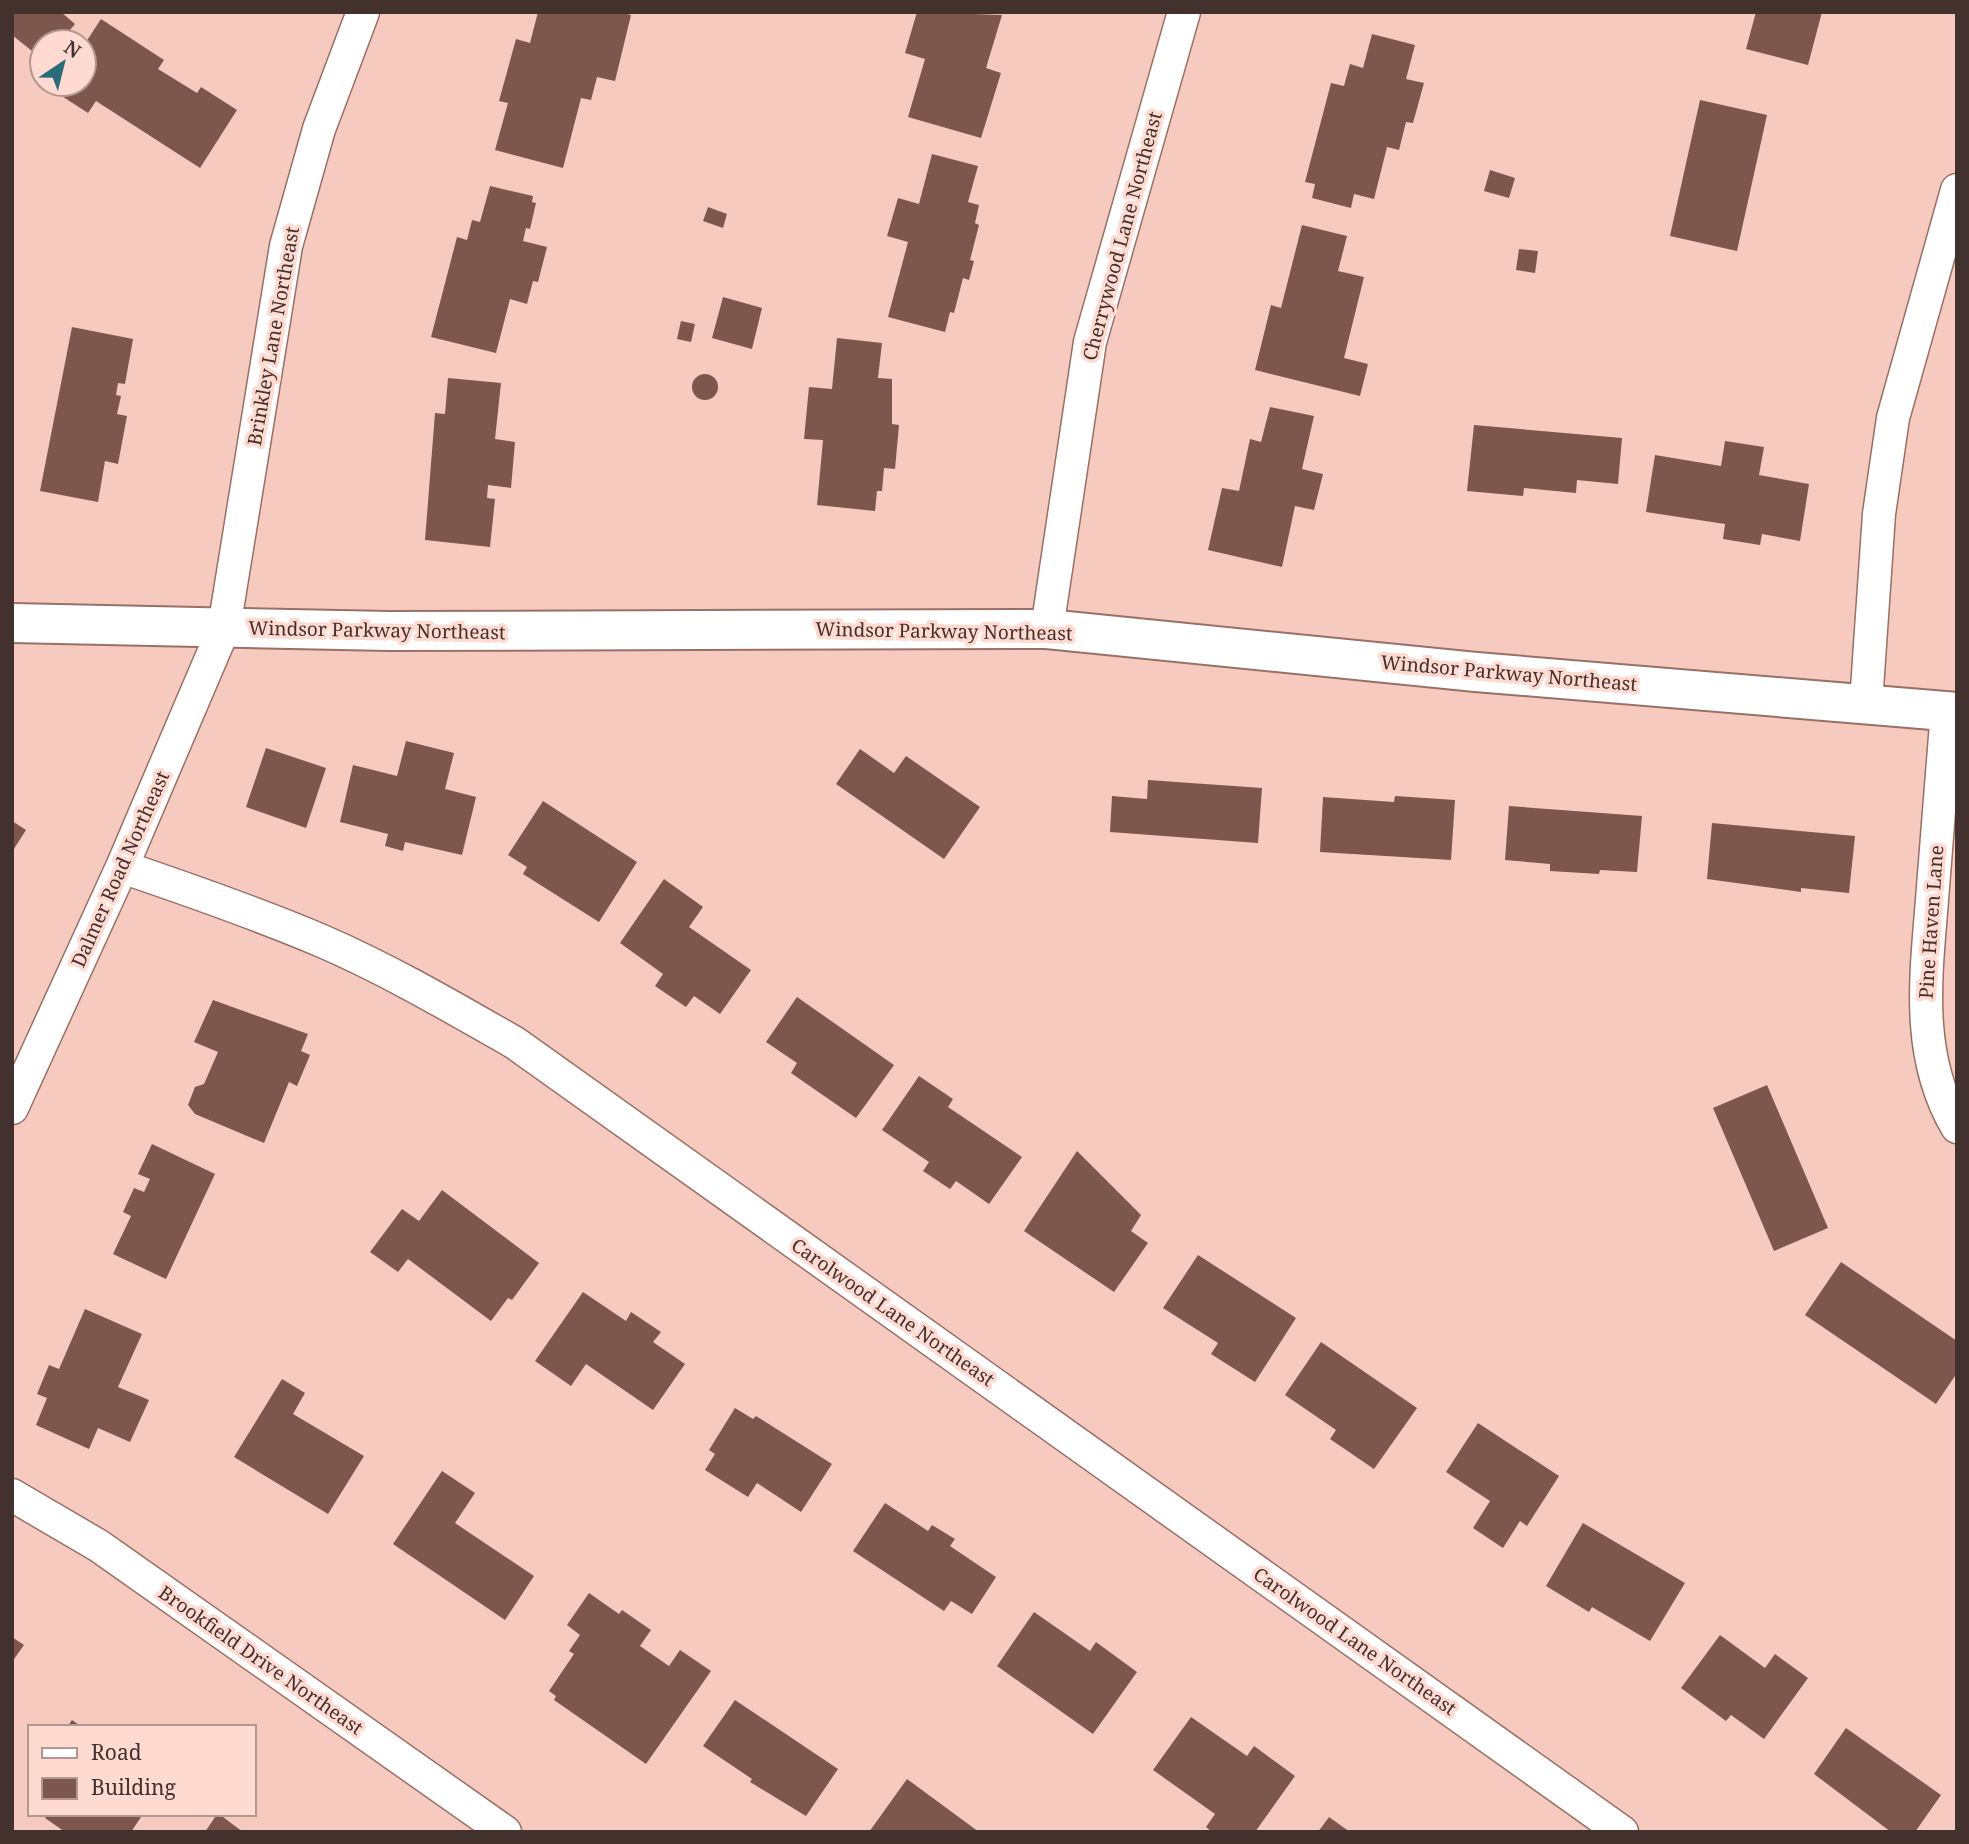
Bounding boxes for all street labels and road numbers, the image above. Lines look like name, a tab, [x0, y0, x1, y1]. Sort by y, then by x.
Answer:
street label: Cherrywood Lane Northeast	[1076, 108, 1168, 363]
street label: Brinkley Lane Northeast	[241, 224, 305, 447]
street label: Windsor Parkway Northeast	[248, 615, 506, 645]
street label: Windsor Parkway Northeast	[815, 616, 1073, 646]
street label: Windsor Parkway Northeast	[1380, 649, 1639, 697]
street label: Dalmer Road Northeast	[65, 766, 175, 971]
street label: Pine Haven Lane	[1913, 844, 1949, 1000]
street label: Carolwood Lane Northeast	[786, 1232, 1000, 1392]
street label: Carolwood Lane Northeast	[1248, 1561, 1462, 1721]
street label: Brookfield Drive Northeast	[154, 1579, 369, 1741]

